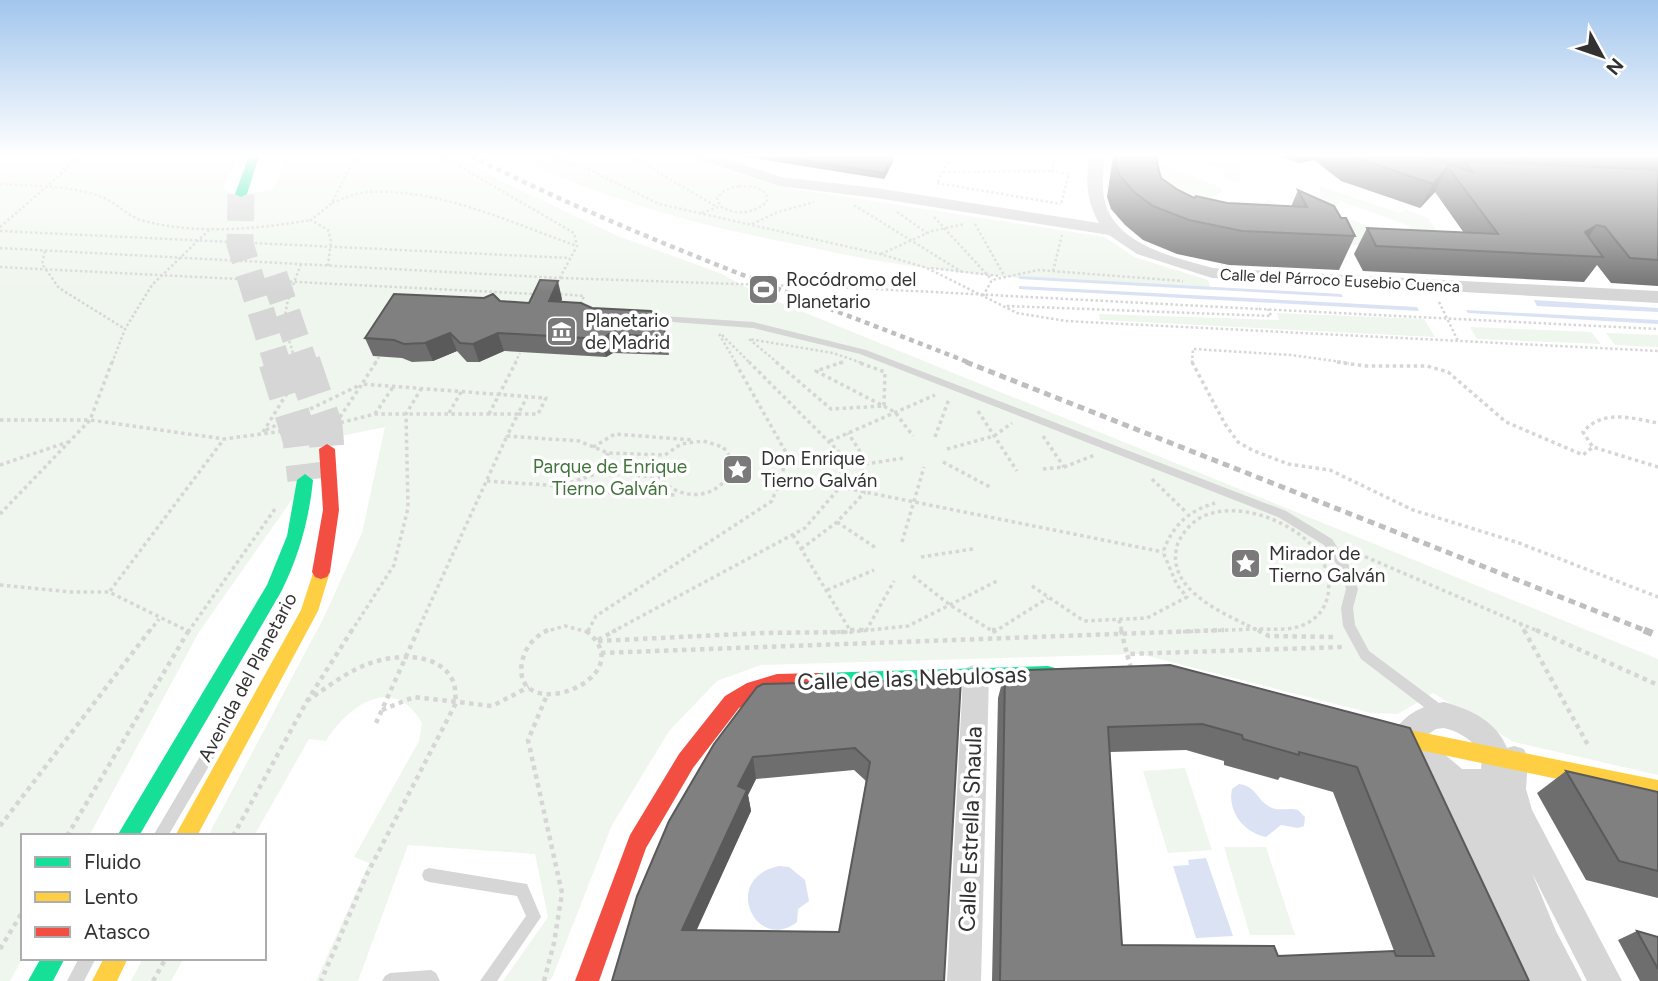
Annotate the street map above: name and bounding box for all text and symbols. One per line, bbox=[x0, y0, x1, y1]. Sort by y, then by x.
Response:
north arrow bbox=[1567, 21, 1637, 91]
text: N bbox=[1601, 54, 1628, 80]
street label: Calle del Párroco Eusebio Cuenca bbox=[1220, 265, 1460, 296]
place label: Rocódromo del Planetario bbox=[786, 268, 916, 313]
sports icon: Rocódromo del Planetario bbox=[746, 273, 780, 307]
place label: Planetario de Madrid bbox=[585, 309, 670, 354]
museum icon: Planetario de Madrid bbox=[545, 314, 579, 348]
place label: Don Enrique Tierno Galván bbox=[761, 447, 877, 492]
place icon: Don Enrique Tierno Galván bbox=[721, 452, 755, 486]
park label: Parque de Enrique Tierno Galván bbox=[533, 455, 687, 500]
place label: Mirador de Tierno Galván bbox=[1269, 542, 1385, 587]
place icon: Mirador de Tierno Galván bbox=[1229, 547, 1263, 581]
street label: Avenida del Planetario bbox=[193, 589, 302, 766]
street label: Calle de las Nebulosas bbox=[797, 660, 1027, 696]
street label: Calle Estrella Shaula bbox=[952, 726, 988, 932]
legend bbox=[21, 834, 266, 960]
text: Fluido bbox=[84, 849, 141, 874]
text: Lento bbox=[84, 884, 138, 909]
text: Atasco bbox=[84, 919, 150, 944]

